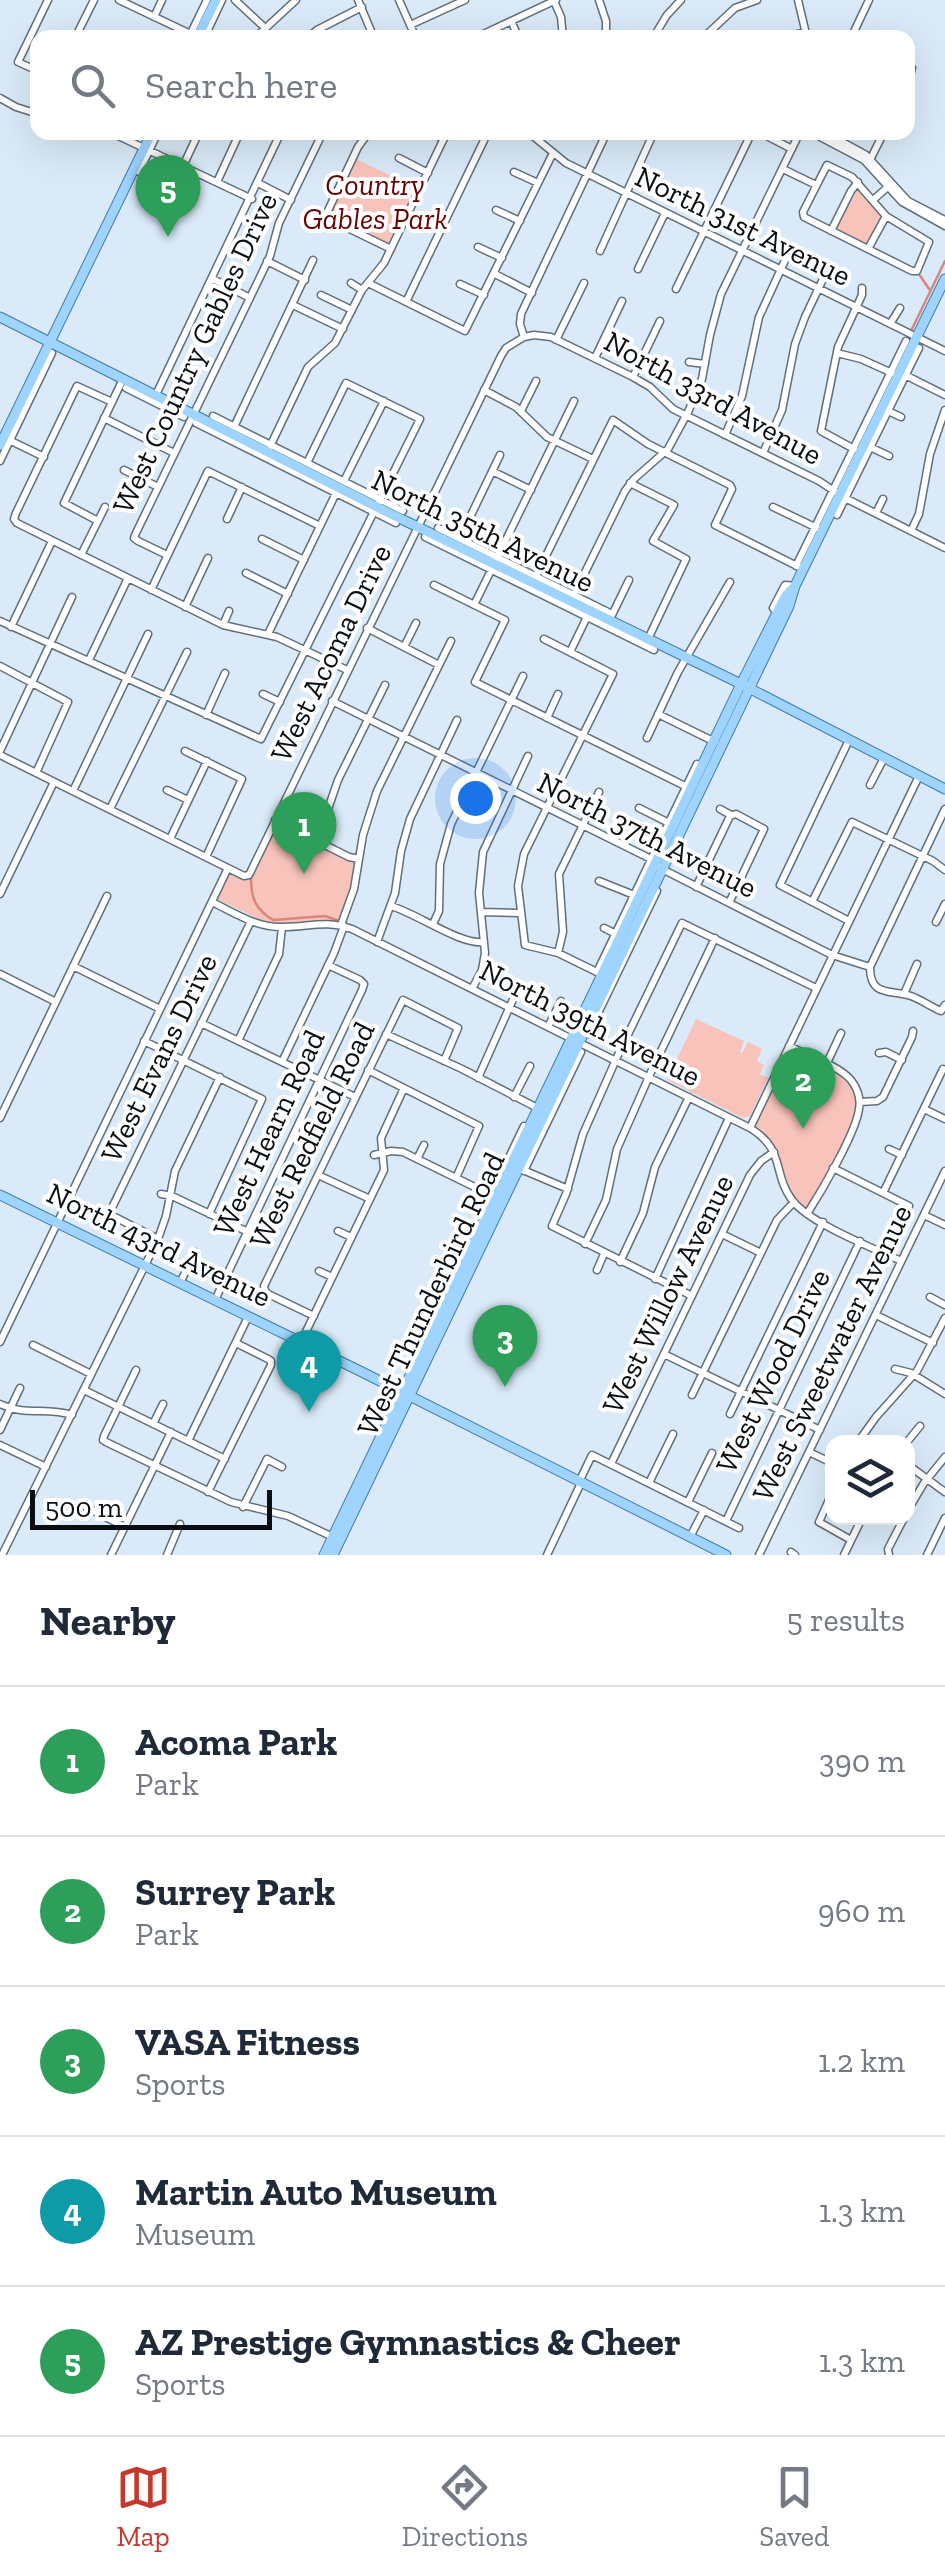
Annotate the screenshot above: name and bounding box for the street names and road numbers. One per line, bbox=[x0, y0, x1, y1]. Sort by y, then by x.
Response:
street label: North 31st Avenue bbox=[629, 158, 857, 294]
street label: West Country Gables Drive bbox=[105, 187, 285, 519]
street label: North 33rd Avenue bbox=[598, 323, 828, 473]
street label: North 35th Avenue bbox=[366, 462, 600, 600]
street label: West Acoma Drive bbox=[263, 539, 399, 767]
street label: North 37th Avenue bbox=[531, 764, 763, 906]
street label: West Evans Drive bbox=[93, 948, 225, 1168]
street label: North 39th Avenue bbox=[474, 952, 706, 1094]
street label: West Redfield Road bbox=[242, 1015, 383, 1254]
street label: West Hearn Road bbox=[205, 1024, 333, 1242]
street label: West Thunderbird Road bbox=[349, 1146, 513, 1441]
street label: West Willow Avenue bbox=[595, 1169, 741, 1419]
street label: North 43rd Avenue bbox=[41, 1175, 277, 1315]
street label: West Sweetwater Avenue bbox=[745, 1199, 919, 1507]
street label: West Wood Drive bbox=[708, 1263, 838, 1479]

